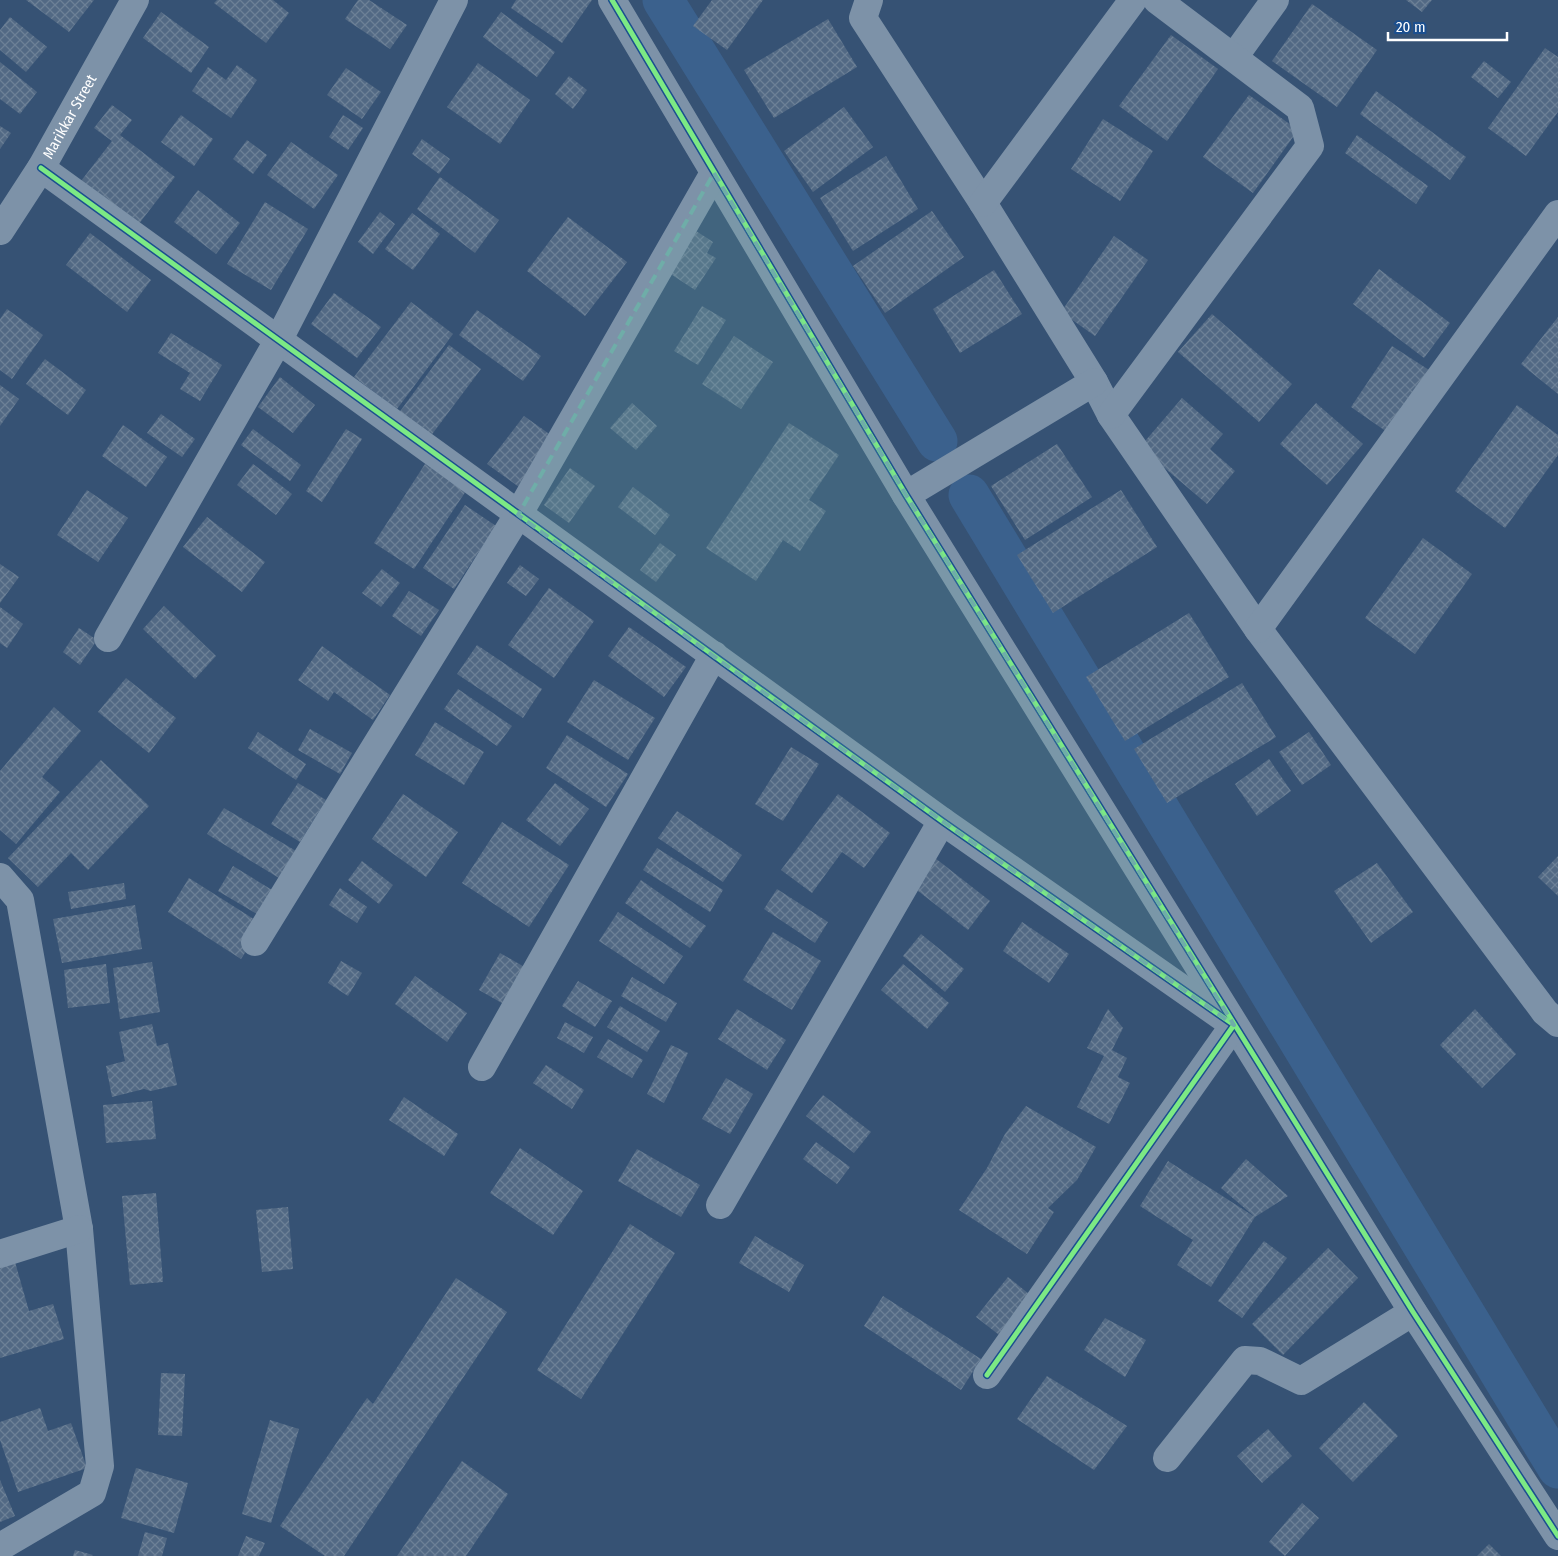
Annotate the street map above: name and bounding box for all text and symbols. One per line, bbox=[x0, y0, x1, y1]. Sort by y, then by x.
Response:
scale bar bbox=[1388, 10, 1507, 42]
text: 20 m bbox=[1396, 18, 1426, 36]
street label: Marikkar Street bbox=[39, 71, 101, 162]

